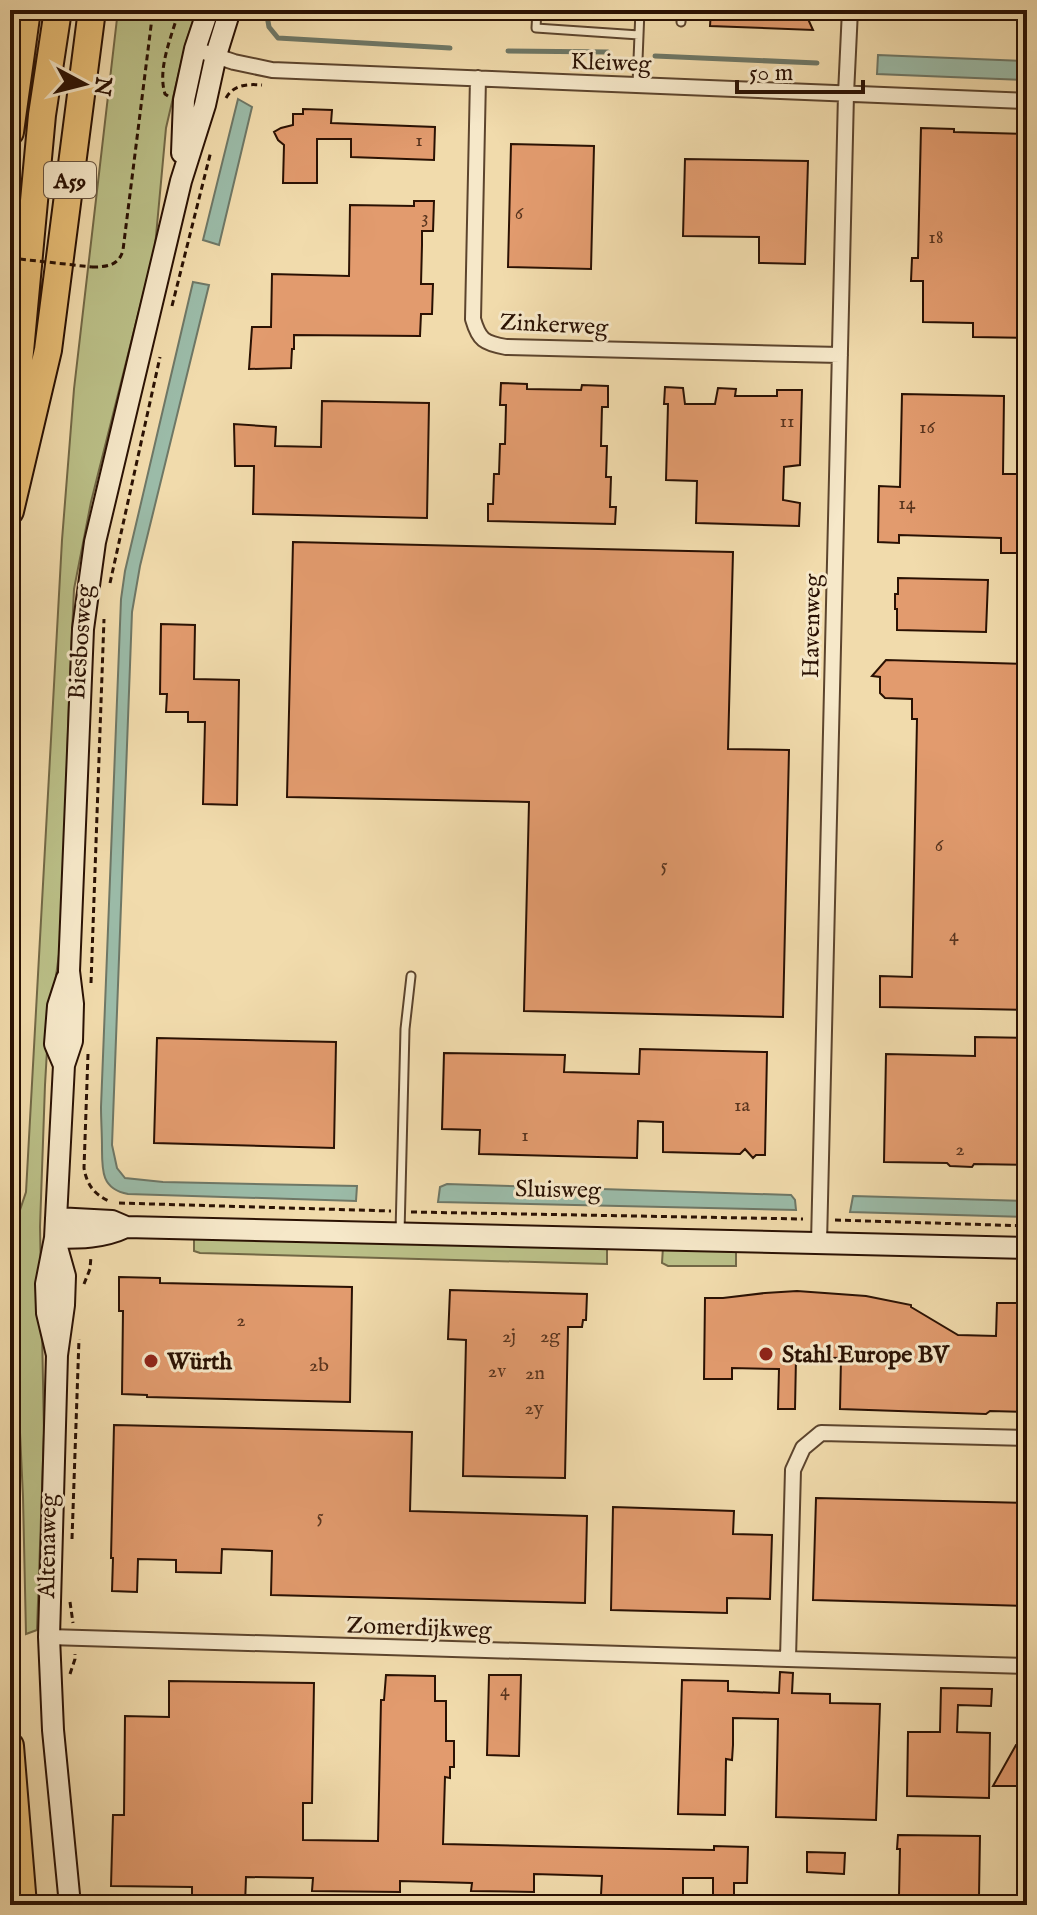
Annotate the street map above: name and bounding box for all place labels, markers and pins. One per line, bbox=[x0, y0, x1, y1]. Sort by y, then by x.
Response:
place label: Stahl Europe BV bbox=[782, 1340, 950, 1371]
marker: Stahl Europe BV bbox=[757, 1345, 775, 1363]
place label: Würth bbox=[166, 1347, 232, 1378]
marker: Würth bbox=[142, 1352, 160, 1370]

